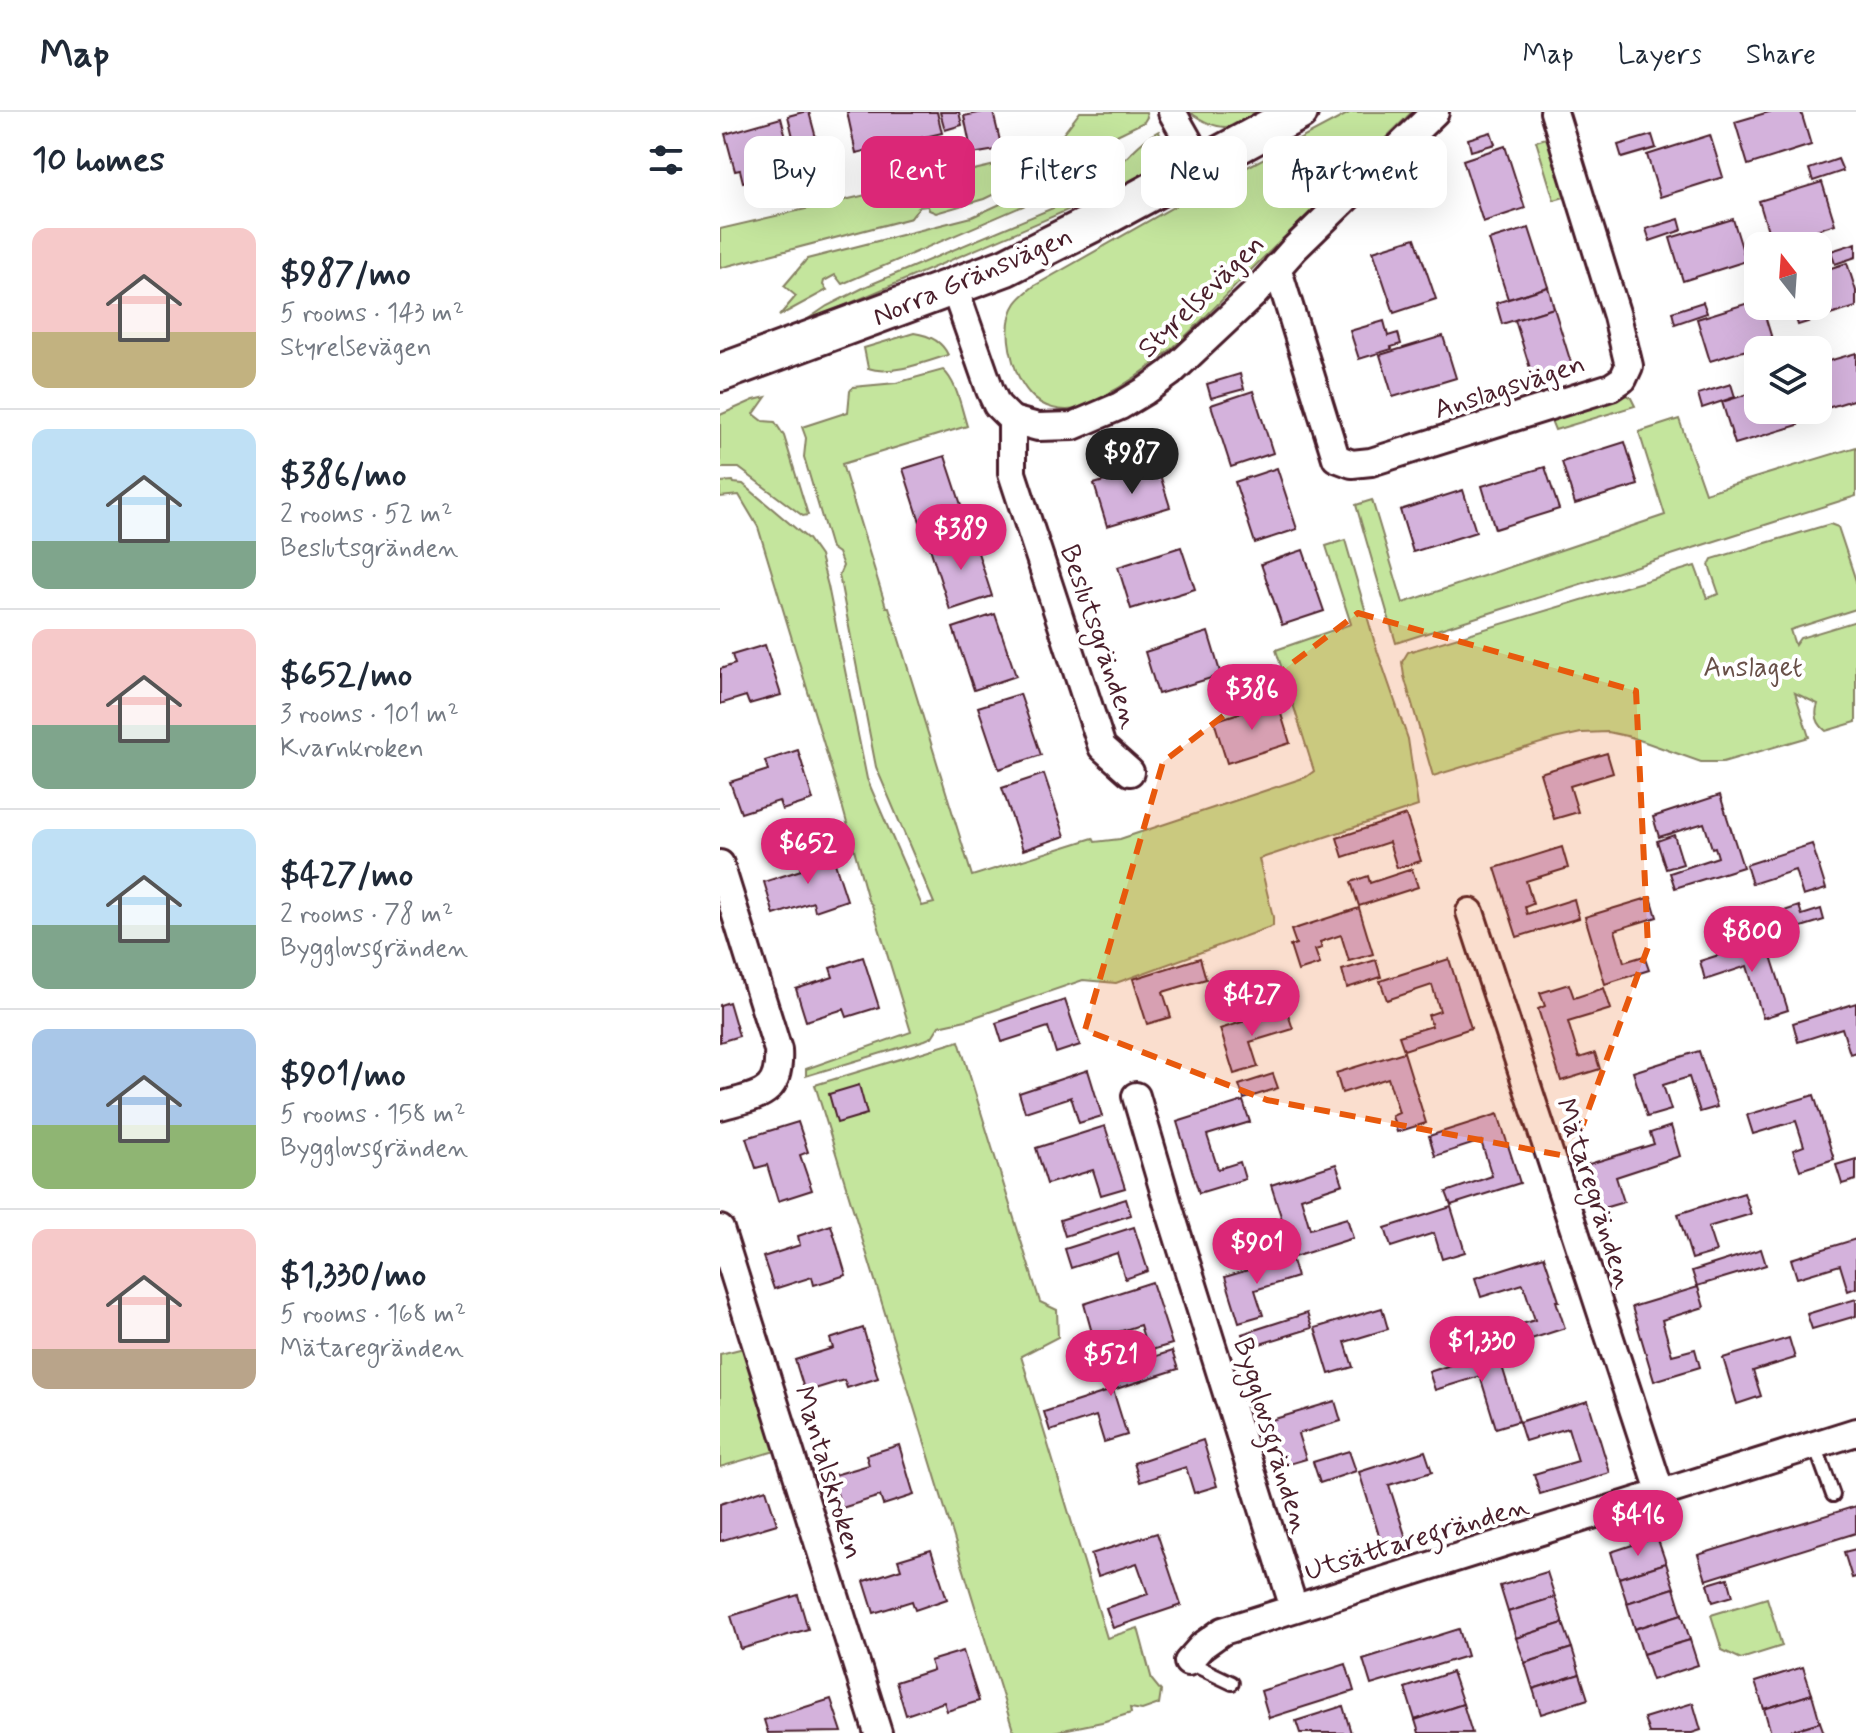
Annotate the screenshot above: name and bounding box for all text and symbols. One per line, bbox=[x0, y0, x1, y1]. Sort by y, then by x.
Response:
text: Map bbox=[40, 31, 110, 80]
text: Map bbox=[1523, 37, 1574, 74]
text: Layers bbox=[1618, 37, 1702, 74]
text: Share bbox=[1746, 37, 1816, 74]
chip: Buy bbox=[744, 136, 845, 208]
chip: Rent bbox=[861, 136, 975, 208]
chip: Filters bbox=[991, 136, 1125, 208]
chip: New bbox=[1141, 136, 1247, 208]
chip: Apartment bbox=[1263, 136, 1447, 208]
text: 10 homes bbox=[32, 138, 165, 183]
icon: filters bbox=[644, 138, 688, 182]
street label: Norra Gränsvägen bbox=[867, 219, 1079, 336]
street label: Styrelsevägen bbox=[1130, 227, 1273, 367]
north arrow bbox=[1744, 232, 1832, 320]
map controls bbox=[1744, 232, 1832, 424]
text: $987/mo bbox=[280, 252, 411, 297]
icon: home bbox=[96, 260, 192, 356]
text: 5 rooms · 143 m² bbox=[280, 297, 464, 331]
text: Styrelsevägen bbox=[280, 331, 432, 365]
button: layers bbox=[1744, 336, 1832, 424]
street label: Anslagsvägen bbox=[1430, 346, 1590, 429]
pin: $987 bbox=[1085, 428, 1179, 496]
text: $987 bbox=[1104, 437, 1160, 471]
text: $386/mo bbox=[280, 453, 406, 498]
icon: home bbox=[96, 461, 192, 557]
text: 2 rooms · 52 m² bbox=[280, 498, 452, 532]
pin: $389 bbox=[914, 504, 1008, 572]
text: $389 bbox=[934, 513, 989, 547]
text: Beslutsgränden bbox=[280, 532, 458, 566]
street label: Beslutsgränden bbox=[1048, 540, 1147, 734]
park label: Anslaget bbox=[1703, 650, 1803, 687]
text: $652/mo bbox=[280, 653, 412, 698]
icon: home bbox=[96, 661, 192, 757]
pin: $386 bbox=[1205, 664, 1299, 732]
text: $386 bbox=[1225, 673, 1279, 707]
text: 3 rooms · 101 m² bbox=[280, 698, 459, 732]
text: Kvarnkroken bbox=[280, 732, 424, 766]
pin: $652 bbox=[761, 818, 855, 886]
text: $652 bbox=[779, 827, 837, 861]
text: $427/mo bbox=[280, 853, 413, 898]
icon: home bbox=[96, 861, 192, 957]
text: 2 rooms · 78 m² bbox=[280, 898, 453, 932]
pin: $800 bbox=[1705, 906, 1799, 974]
text: $800 bbox=[1722, 915, 1782, 949]
text: Bygglovsgränden bbox=[280, 932, 468, 966]
pin: $427 bbox=[1205, 970, 1299, 1038]
text: $427 bbox=[1223, 979, 1281, 1013]
text: $901/mo bbox=[280, 1053, 406, 1098]
icon: home bbox=[96, 1061, 192, 1157]
street label: Mätaregränden bbox=[1544, 1094, 1642, 1294]
text: 5 rooms · 158 m² bbox=[280, 1098, 466, 1132]
text: Bygglovsgränden bbox=[280, 1132, 468, 1166]
pin: $901 bbox=[1210, 1218, 1304, 1286]
text: $901 bbox=[1230, 1227, 1284, 1261]
text: $1,330/mo bbox=[280, 1253, 426, 1298]
icon: home bbox=[96, 1261, 192, 1357]
text: 5 rooms · 168 m² bbox=[280, 1298, 466, 1332]
pin: $1,330 bbox=[1417, 1316, 1547, 1384]
text: $1,330 bbox=[1448, 1325, 1516, 1359]
pin: $521 bbox=[1064, 1330, 1158, 1398]
text: Mätaregränden bbox=[280, 1332, 464, 1366]
street label: Bygglovsgränden bbox=[1220, 1333, 1318, 1539]
text: $521 bbox=[1084, 1339, 1138, 1373]
street label: Mantalskroken bbox=[784, 1382, 872, 1564]
street label: Utsättaregränden bbox=[1300, 1488, 1534, 1594]
pin: $416 bbox=[1591, 1490, 1685, 1558]
text: $416 bbox=[1611, 1499, 1665, 1533]

